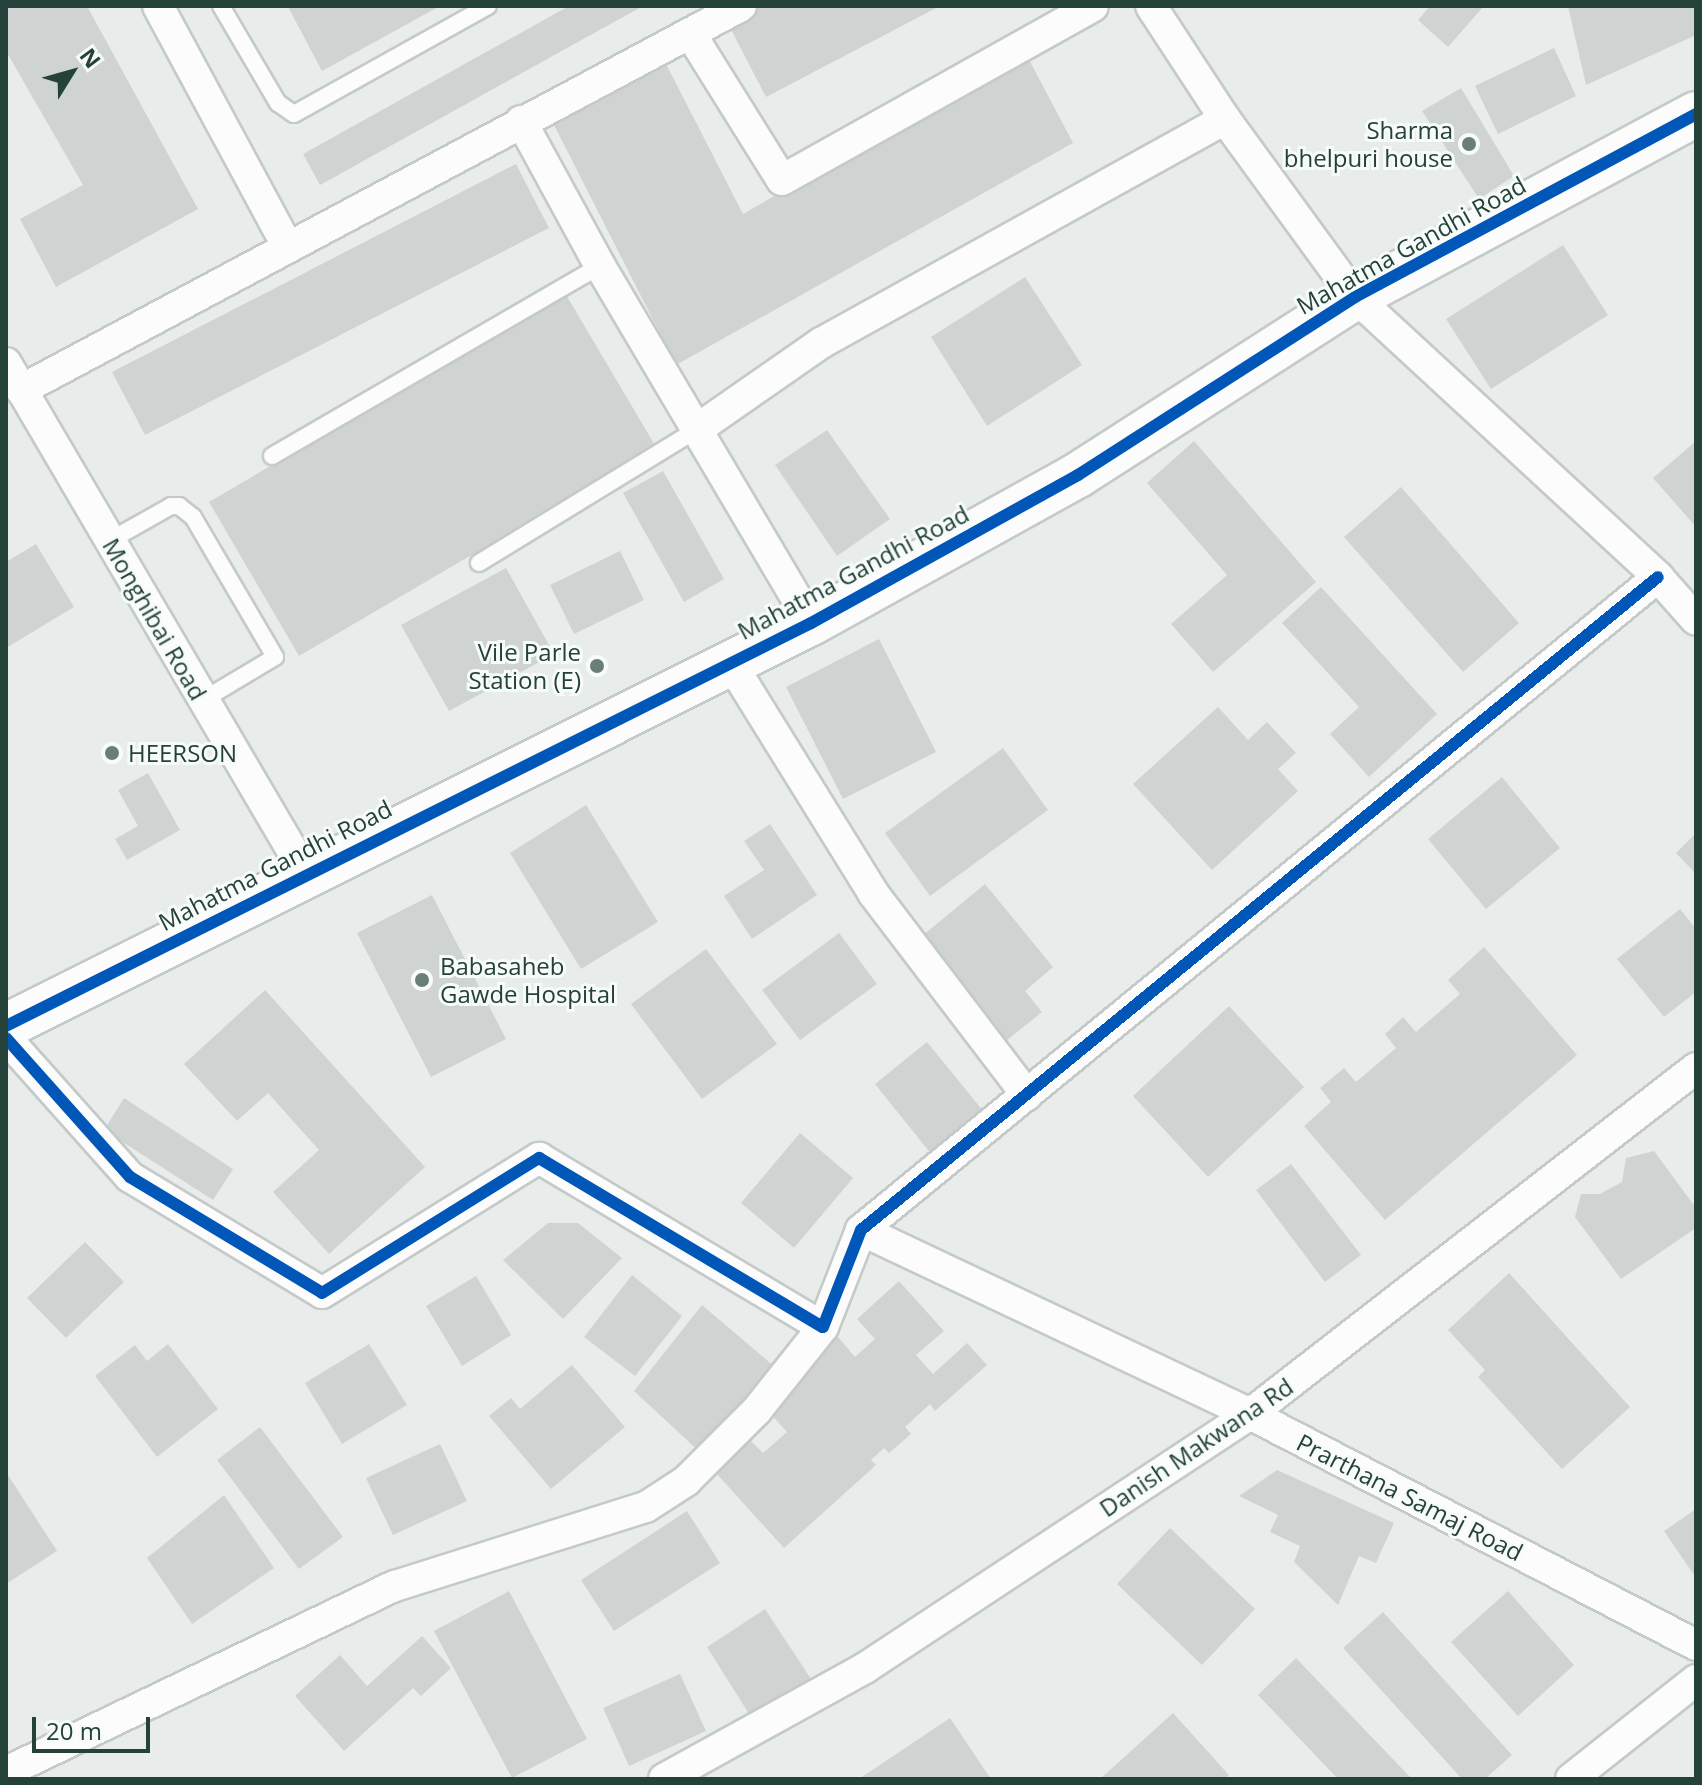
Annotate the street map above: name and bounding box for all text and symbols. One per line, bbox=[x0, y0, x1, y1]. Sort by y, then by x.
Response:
north arrow bbox=[32, 32, 112, 112]
text: N bbox=[74, 41, 109, 74]
place label: Sharma bhelpuri house bbox=[1284, 116, 1453, 172]
marker: Sharma bhelpuri house bbox=[1460, 135, 1478, 153]
street label: Mahatma Gandhi Road bbox=[1291, 170, 1531, 320]
street label: Mahatma Gandhi Road bbox=[732, 499, 974, 645]
street label: Monghibai Road bbox=[97, 533, 213, 705]
place label: Vile Parle Station (E) bbox=[468, 638, 581, 694]
marker: Vile Parle Station (E) bbox=[588, 657, 606, 675]
place label: HEERSON bbox=[128, 739, 237, 767]
marker: HEERSON bbox=[103, 744, 121, 762]
street label: Mahatma Gandhi Road bbox=[154, 794, 396, 936]
place label: Babasaheb Gawde Hospital bbox=[440, 952, 616, 1008]
marker: Babasaheb Gawde Hospital bbox=[411, 969, 433, 991]
street label: Danish Makwana Rd bbox=[1094, 1372, 1298, 1522]
street label: Prarthana Samaj Road bbox=[1292, 1427, 1528, 1567]
scale bar bbox=[36, 1701, 154, 1751]
text: 20 m bbox=[46, 1714, 102, 1747]

